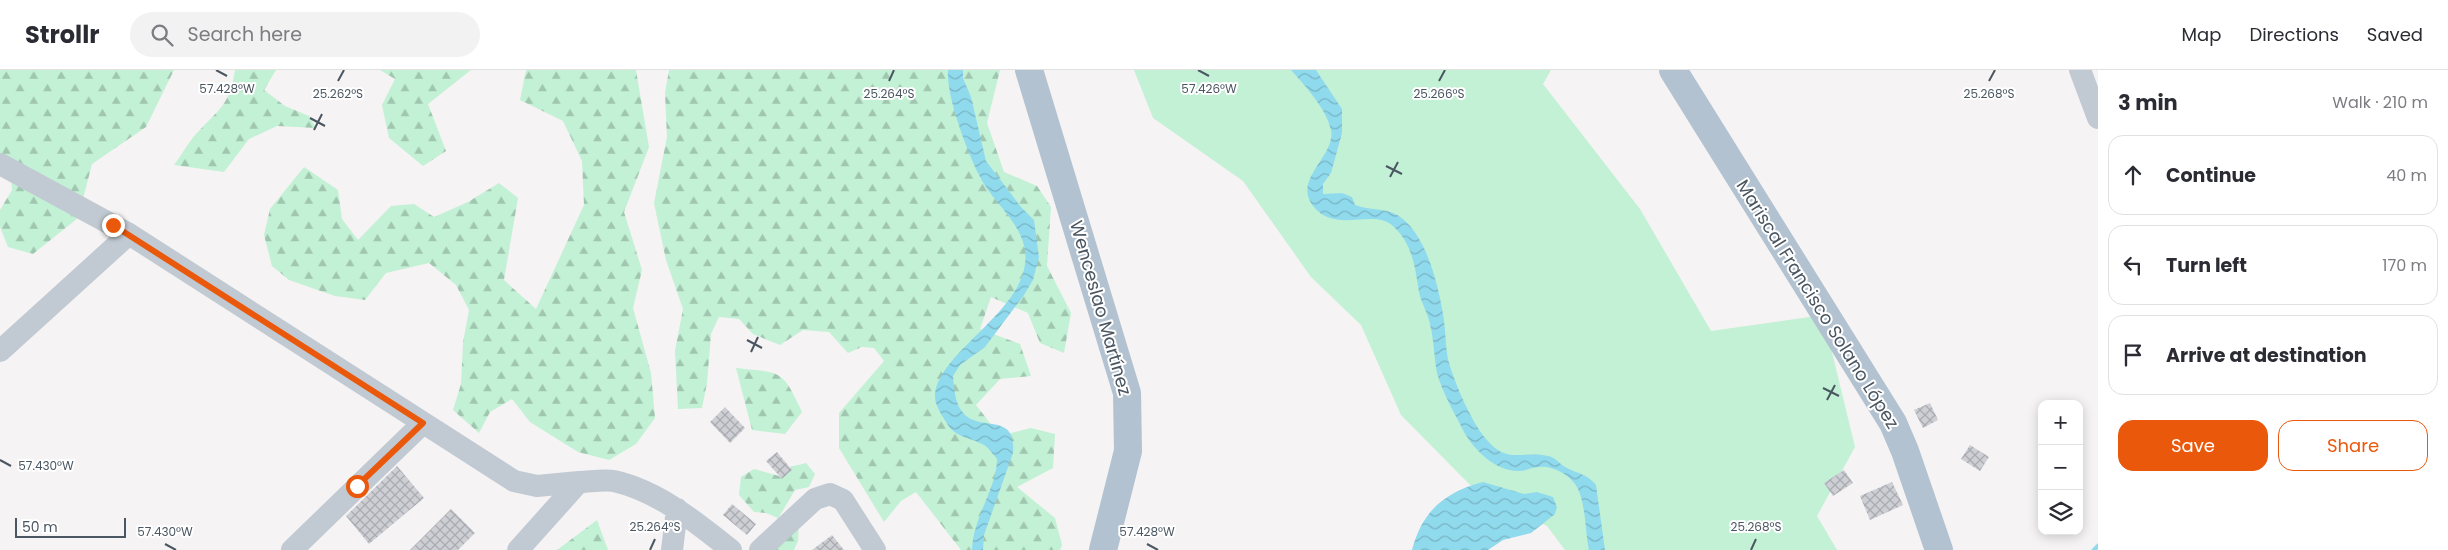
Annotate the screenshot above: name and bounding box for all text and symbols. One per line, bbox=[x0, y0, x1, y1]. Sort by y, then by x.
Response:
search box bbox=[130, 12, 480, 57]
text: Strollr bbox=[25, 18, 100, 51]
icon: search bbox=[148, 21, 176, 49]
text: Search here bbox=[188, 21, 302, 48]
text: Map bbox=[2182, 22, 2221, 47]
text: Directions bbox=[2249, 22, 2339, 47]
text: Saved bbox=[2367, 22, 2423, 47]
text: 57.428°W bbox=[199, 80, 255, 97]
text: 57.426°W bbox=[1181, 80, 1237, 97]
text: 25.262°S bbox=[313, 85, 363, 102]
text: 25.264°S bbox=[864, 85, 915, 102]
text: 25.266°S bbox=[1413, 85, 1465, 102]
text: 25.268°S bbox=[1963, 85, 2015, 102]
text: 3 min bbox=[2118, 88, 2178, 117]
text: Walk · 210 m bbox=[2332, 91, 2428, 114]
icon: ahead bbox=[2119, 161, 2147, 189]
text: Continue bbox=[2166, 162, 2256, 189]
text: 40 m bbox=[2386, 164, 2427, 187]
street label: Mariscal Francisco Solano López bbox=[1731, 175, 1905, 433]
route end bbox=[102, 214, 125, 237]
street label: Wenceslao Martínez bbox=[1064, 218, 1138, 398]
icon: left bbox=[2119, 251, 2147, 279]
text: Turn left bbox=[2166, 252, 2247, 279]
text: 170 m bbox=[2382, 254, 2427, 277]
icon: arrive bbox=[2119, 341, 2147, 369]
text: Arrive at destination bbox=[2166, 342, 2367, 369]
map controls bbox=[2038, 400, 2083, 535]
button: + bbox=[2038, 400, 2083, 445]
button: Save bbox=[2118, 420, 2268, 471]
button: Share bbox=[2278, 420, 2428, 471]
button: − bbox=[2038, 445, 2083, 490]
text: 57.430°W bbox=[18, 457, 74, 474]
route start bbox=[346, 475, 369, 498]
button: layers bbox=[2038, 490, 2083, 535]
scale bar bbox=[15, 515, 126, 538]
text: 50 m bbox=[22, 517, 58, 537]
text: 25.264°S bbox=[630, 518, 681, 535]
text: 25.268°S bbox=[1730, 518, 1782, 535]
text: 57.430°W bbox=[137, 523, 193, 540]
text: 57.428°W bbox=[1119, 523, 1175, 540]

